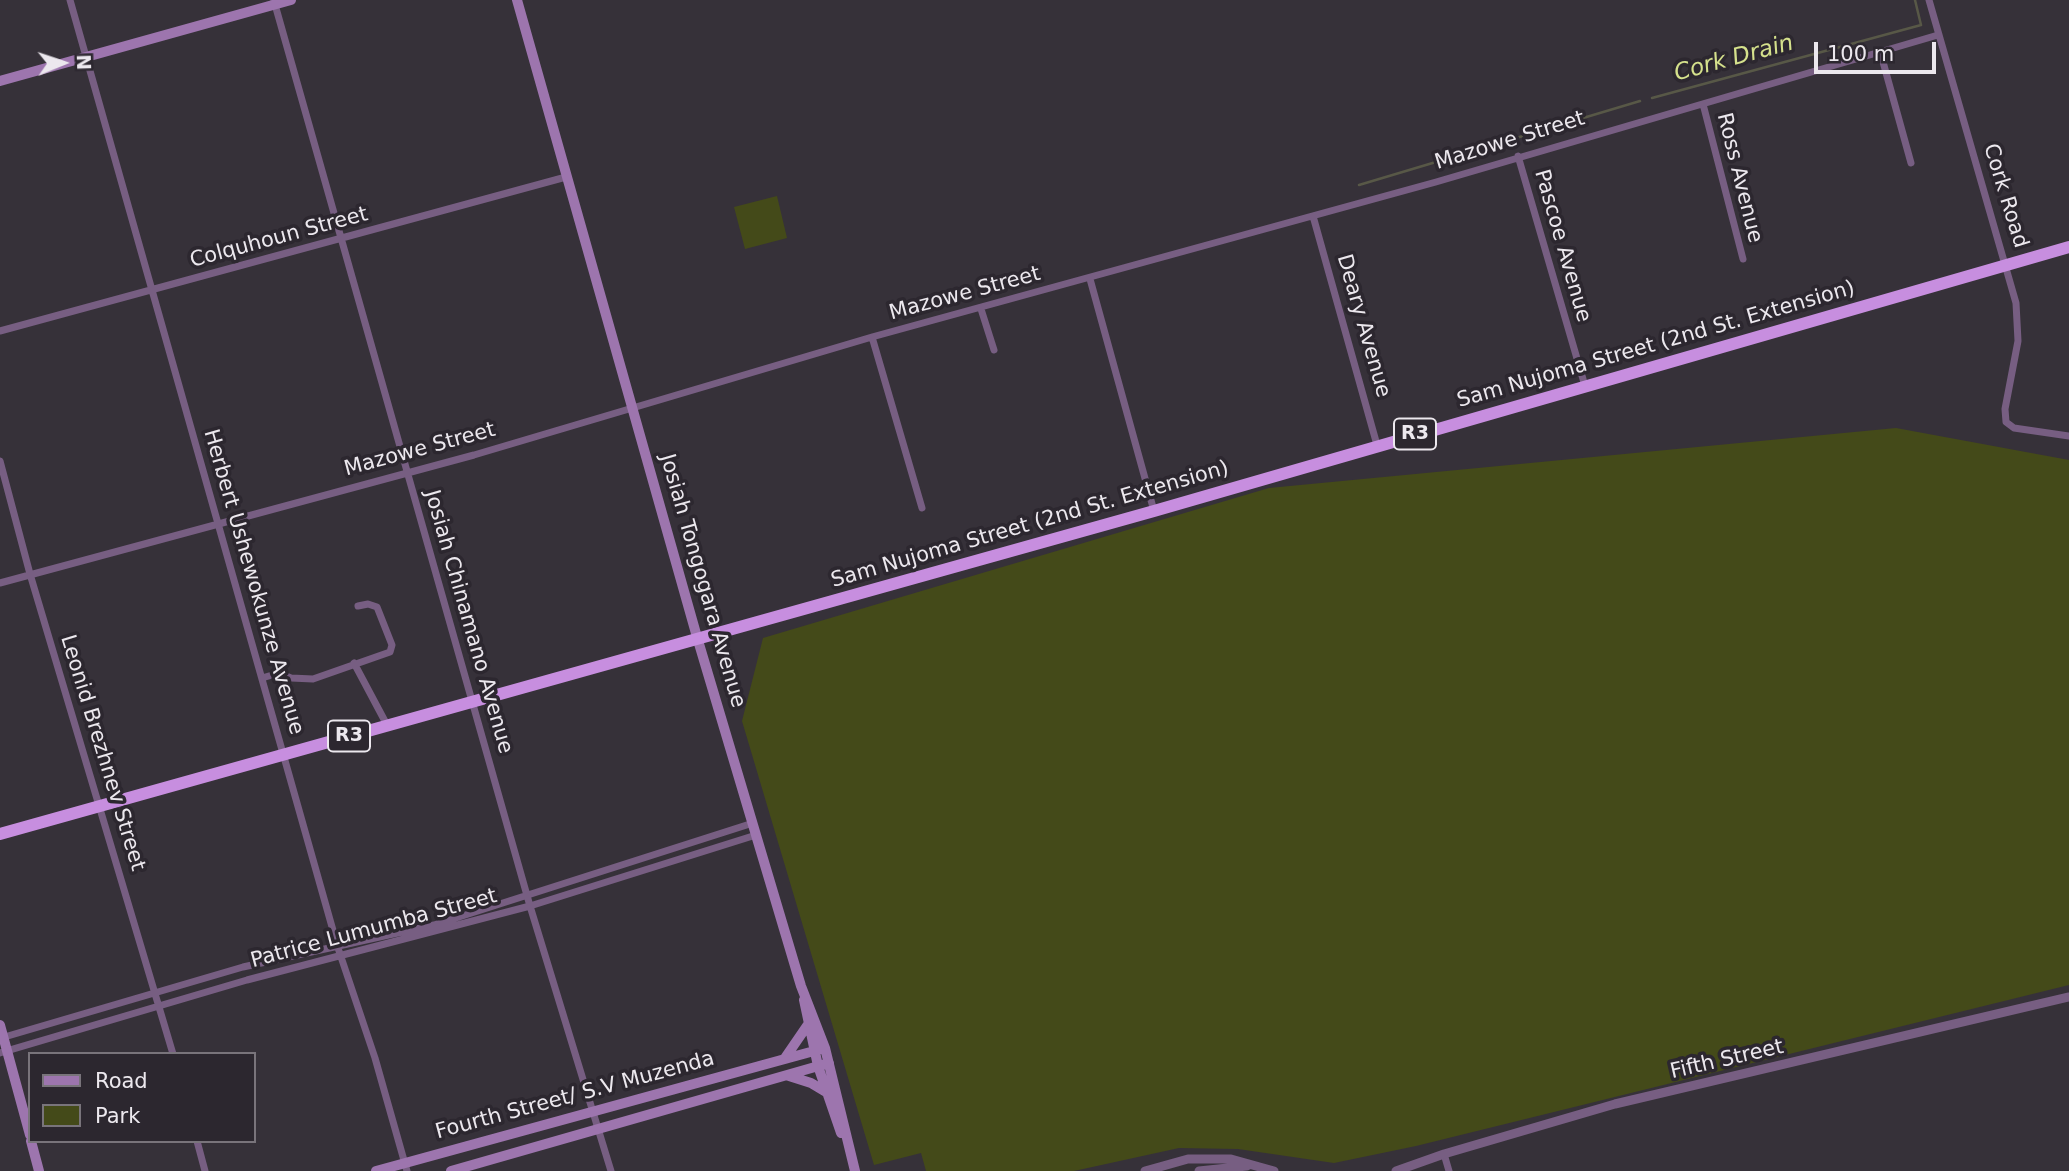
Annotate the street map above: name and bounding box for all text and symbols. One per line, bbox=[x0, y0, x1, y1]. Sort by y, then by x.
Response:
north arrow bbox=[28, 28, 98, 98]
scale bar bbox=[1817, 28, 1940, 72]
water label: Cork Drain bbox=[1671, 30, 1797, 88]
text: 100 m bbox=[1827, 42, 1894, 66]
text: N bbox=[73, 54, 95, 71]
street label: Mazowe Street bbox=[1432, 106, 1588, 176]
street label: Ross Avenue bbox=[1711, 110, 1767, 246]
street label: Cork Road bbox=[1977, 141, 2033, 251]
street label: Pascoe Avenue bbox=[1528, 167, 1596, 325]
street label: Colquhoun Street bbox=[187, 202, 371, 274]
street label: Deary Avenue bbox=[1331, 252, 1395, 400]
street label: Mazowe Street bbox=[887, 262, 1043, 326]
street label: Sam Nujoma Street (2nd St. Extension) bbox=[1454, 276, 1858, 414]
street label: Mazowe Street bbox=[342, 418, 498, 482]
road number: R3 bbox=[1394, 418, 1436, 449]
street label: Herbert Ushewokunze Avenue bbox=[197, 426, 309, 738]
street label: Josiah Tongogara Avenue bbox=[654, 451, 750, 711]
street label: Sam Nujoma Street (2nd St. Extension) bbox=[828, 456, 1232, 594]
street label: Josiah Chinamano Avenue bbox=[418, 487, 518, 757]
street label: Leonid Brezhnev Street bbox=[54, 632, 150, 874]
road number: R3 bbox=[328, 720, 370, 751]
street label: Patrice Lumumba Street bbox=[248, 884, 500, 974]
street label: Fifth Street bbox=[1668, 1035, 1786, 1085]
street label: Fourth Street/ S.V Muzenda bbox=[433, 1047, 717, 1145]
legend bbox=[28, 1052, 256, 1143]
text: Road bbox=[95, 1069, 148, 1093]
text: Park bbox=[95, 1104, 140, 1128]

